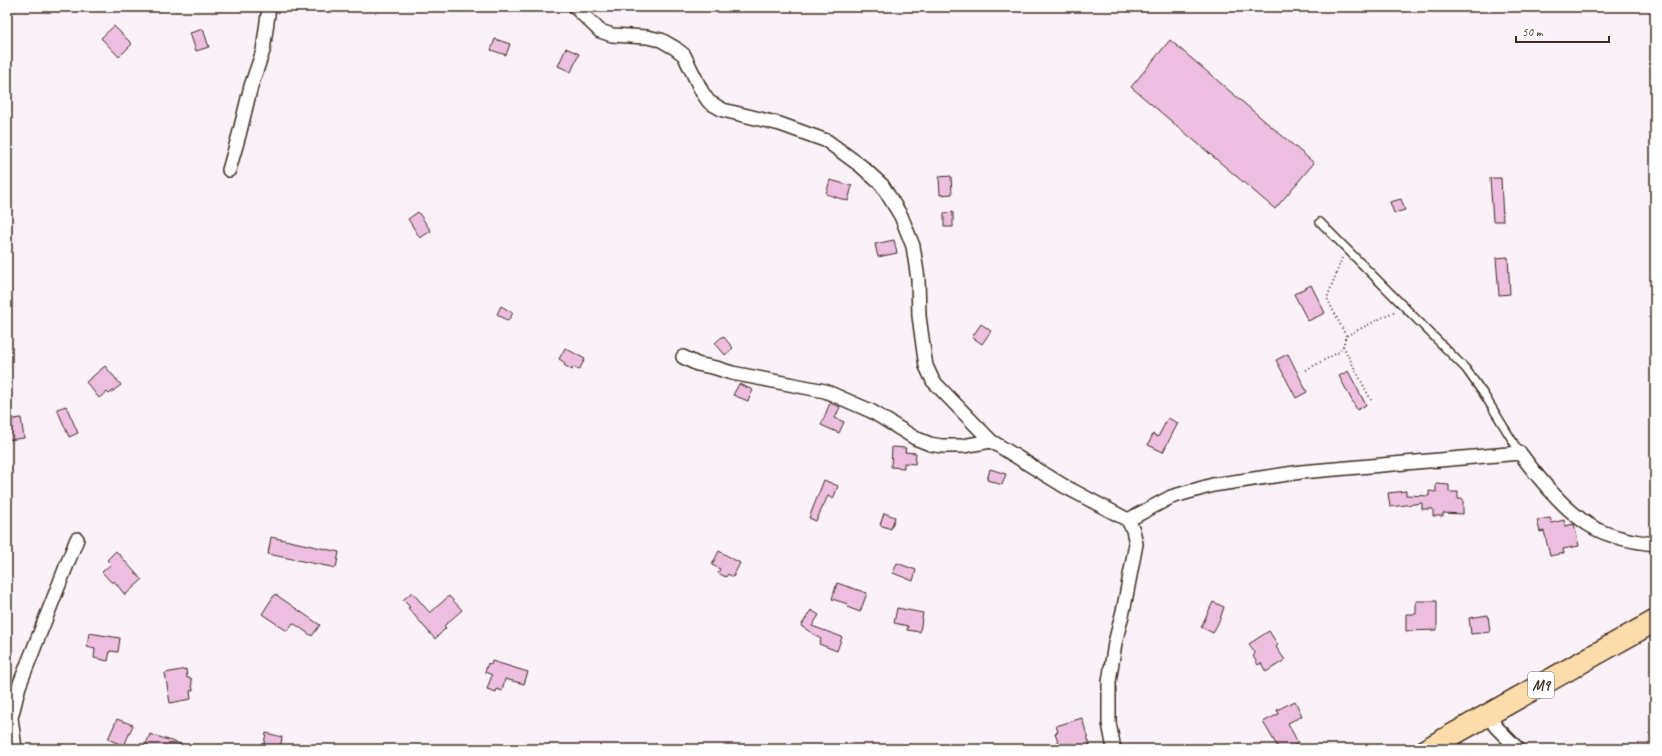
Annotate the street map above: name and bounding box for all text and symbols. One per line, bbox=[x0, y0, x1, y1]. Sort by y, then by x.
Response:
scale bar bbox=[1516, 18, 1609, 44]
text: 50 m bbox=[1522, 24, 1544, 40]
road number: M9 bbox=[1528, 672, 1554, 698]

